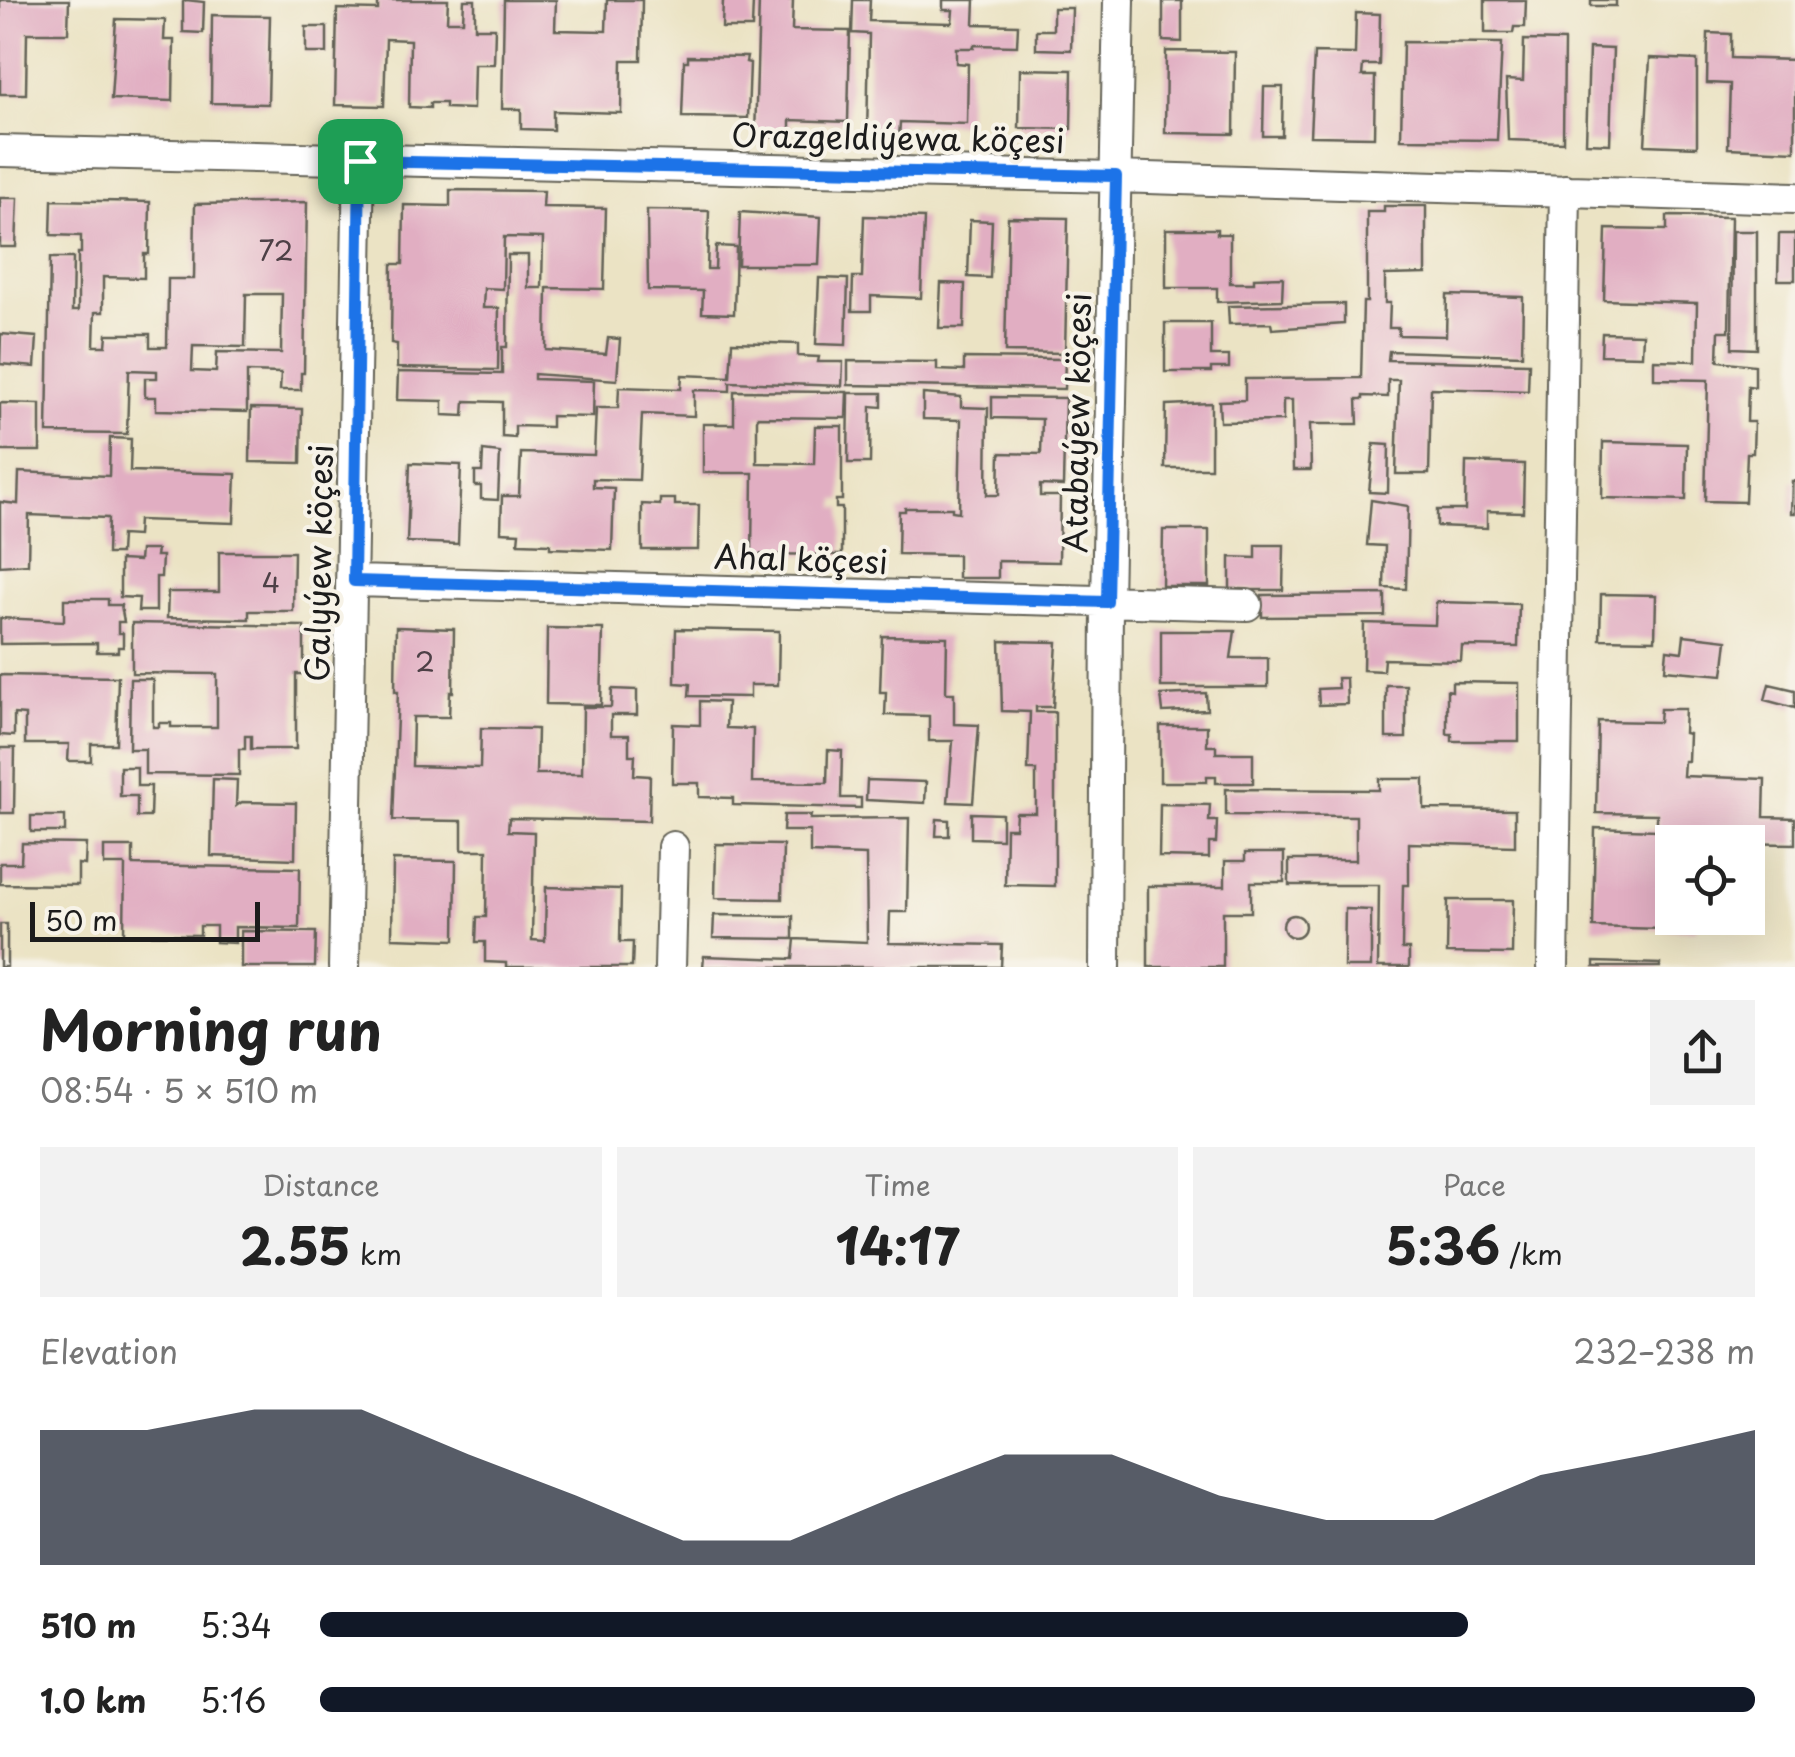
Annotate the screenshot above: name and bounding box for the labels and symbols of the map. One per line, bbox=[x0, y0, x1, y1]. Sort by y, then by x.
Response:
street label: Orazgeldiýewa köçesi bbox=[731, 110, 1065, 164]
pin bbox=[318, 119, 403, 204]
house number: 72 bbox=[258, 228, 294, 271]
street label: Atabaýew köçesi bbox=[1050, 292, 1102, 554]
street label: Galyýew köçesi bbox=[292, 444, 344, 682]
street label: Ahal köçesi bbox=[713, 531, 889, 585]
house number: 4 bbox=[262, 560, 280, 603]
house number: 2 bbox=[415, 639, 435, 682]
scale bar bbox=[30, 897, 260, 941]

